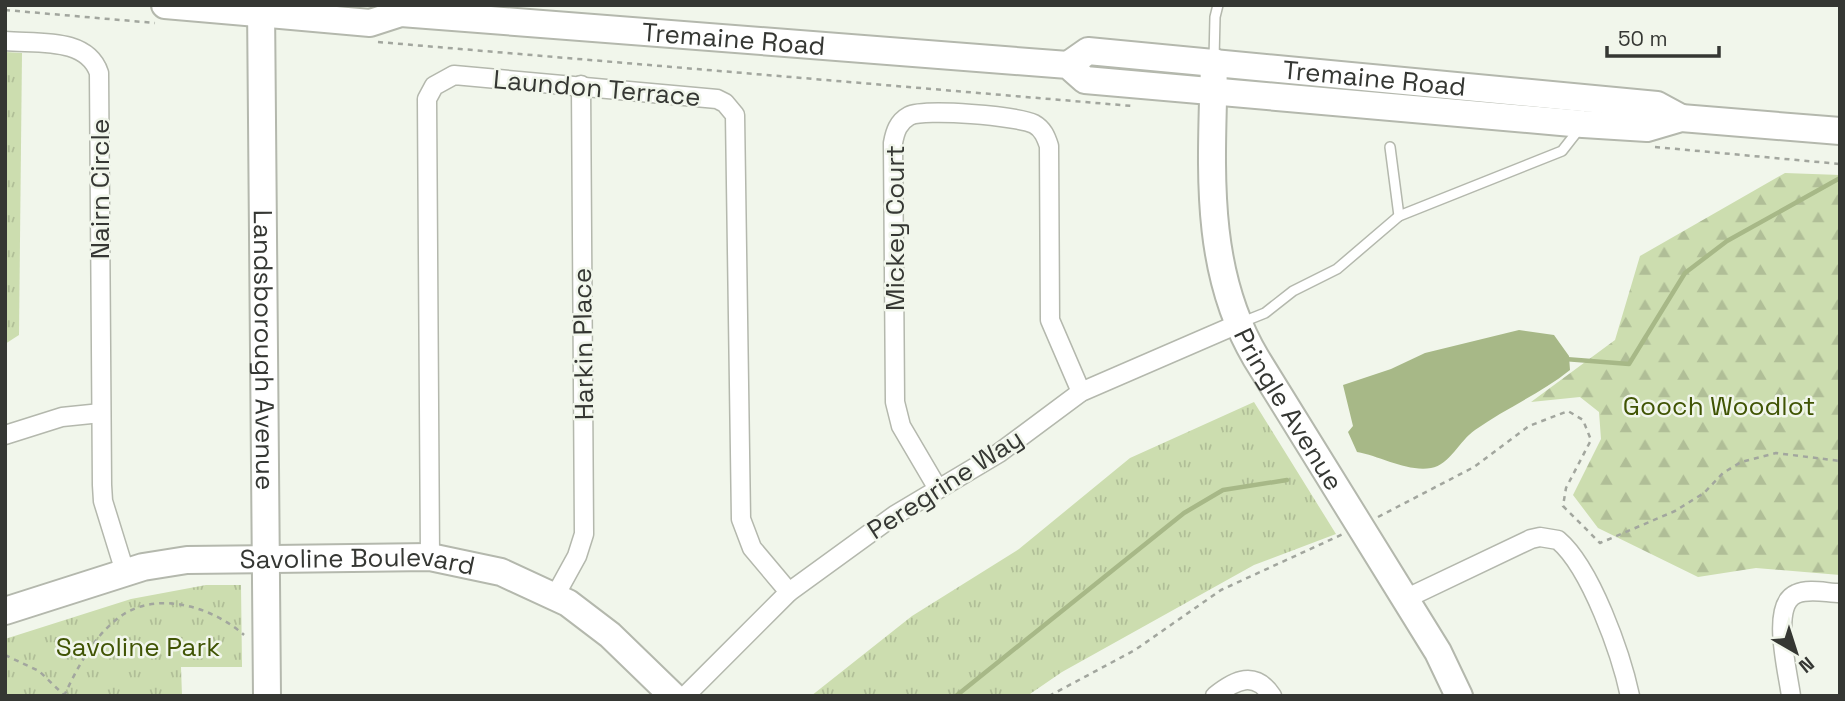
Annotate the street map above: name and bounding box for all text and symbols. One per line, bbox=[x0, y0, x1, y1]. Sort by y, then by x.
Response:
scale bar bbox=[1607, 14, 1719, 58]
street label: Tremaine Road bbox=[641, 15, 827, 63]
text: 50 m bbox=[1618, 25, 1668, 52]
street label: Tremaine Road bbox=[1281, 53, 1467, 104]
street label: Laundon Terrace bbox=[492, 62, 702, 114]
street label: Nairn Circle bbox=[83, 119, 117, 259]
street label: Mickey Court bbox=[878, 145, 912, 311]
street label: Landsborough Avenue bbox=[246, 210, 282, 490]
street label: Harkin Place bbox=[565, 268, 601, 420]
street label: Pringle Avenue bbox=[1226, 323, 1351, 497]
park label: Gooch Woodlot bbox=[1623, 389, 1815, 423]
street label: Peregrine Way bbox=[861, 421, 1029, 547]
street label: Savoline Boulevard bbox=[240, 540, 478, 583]
north arrow bbox=[1761, 617, 1831, 687]
park label: Savoline Park bbox=[56, 630, 220, 664]
text: N bbox=[1794, 651, 1819, 679]

